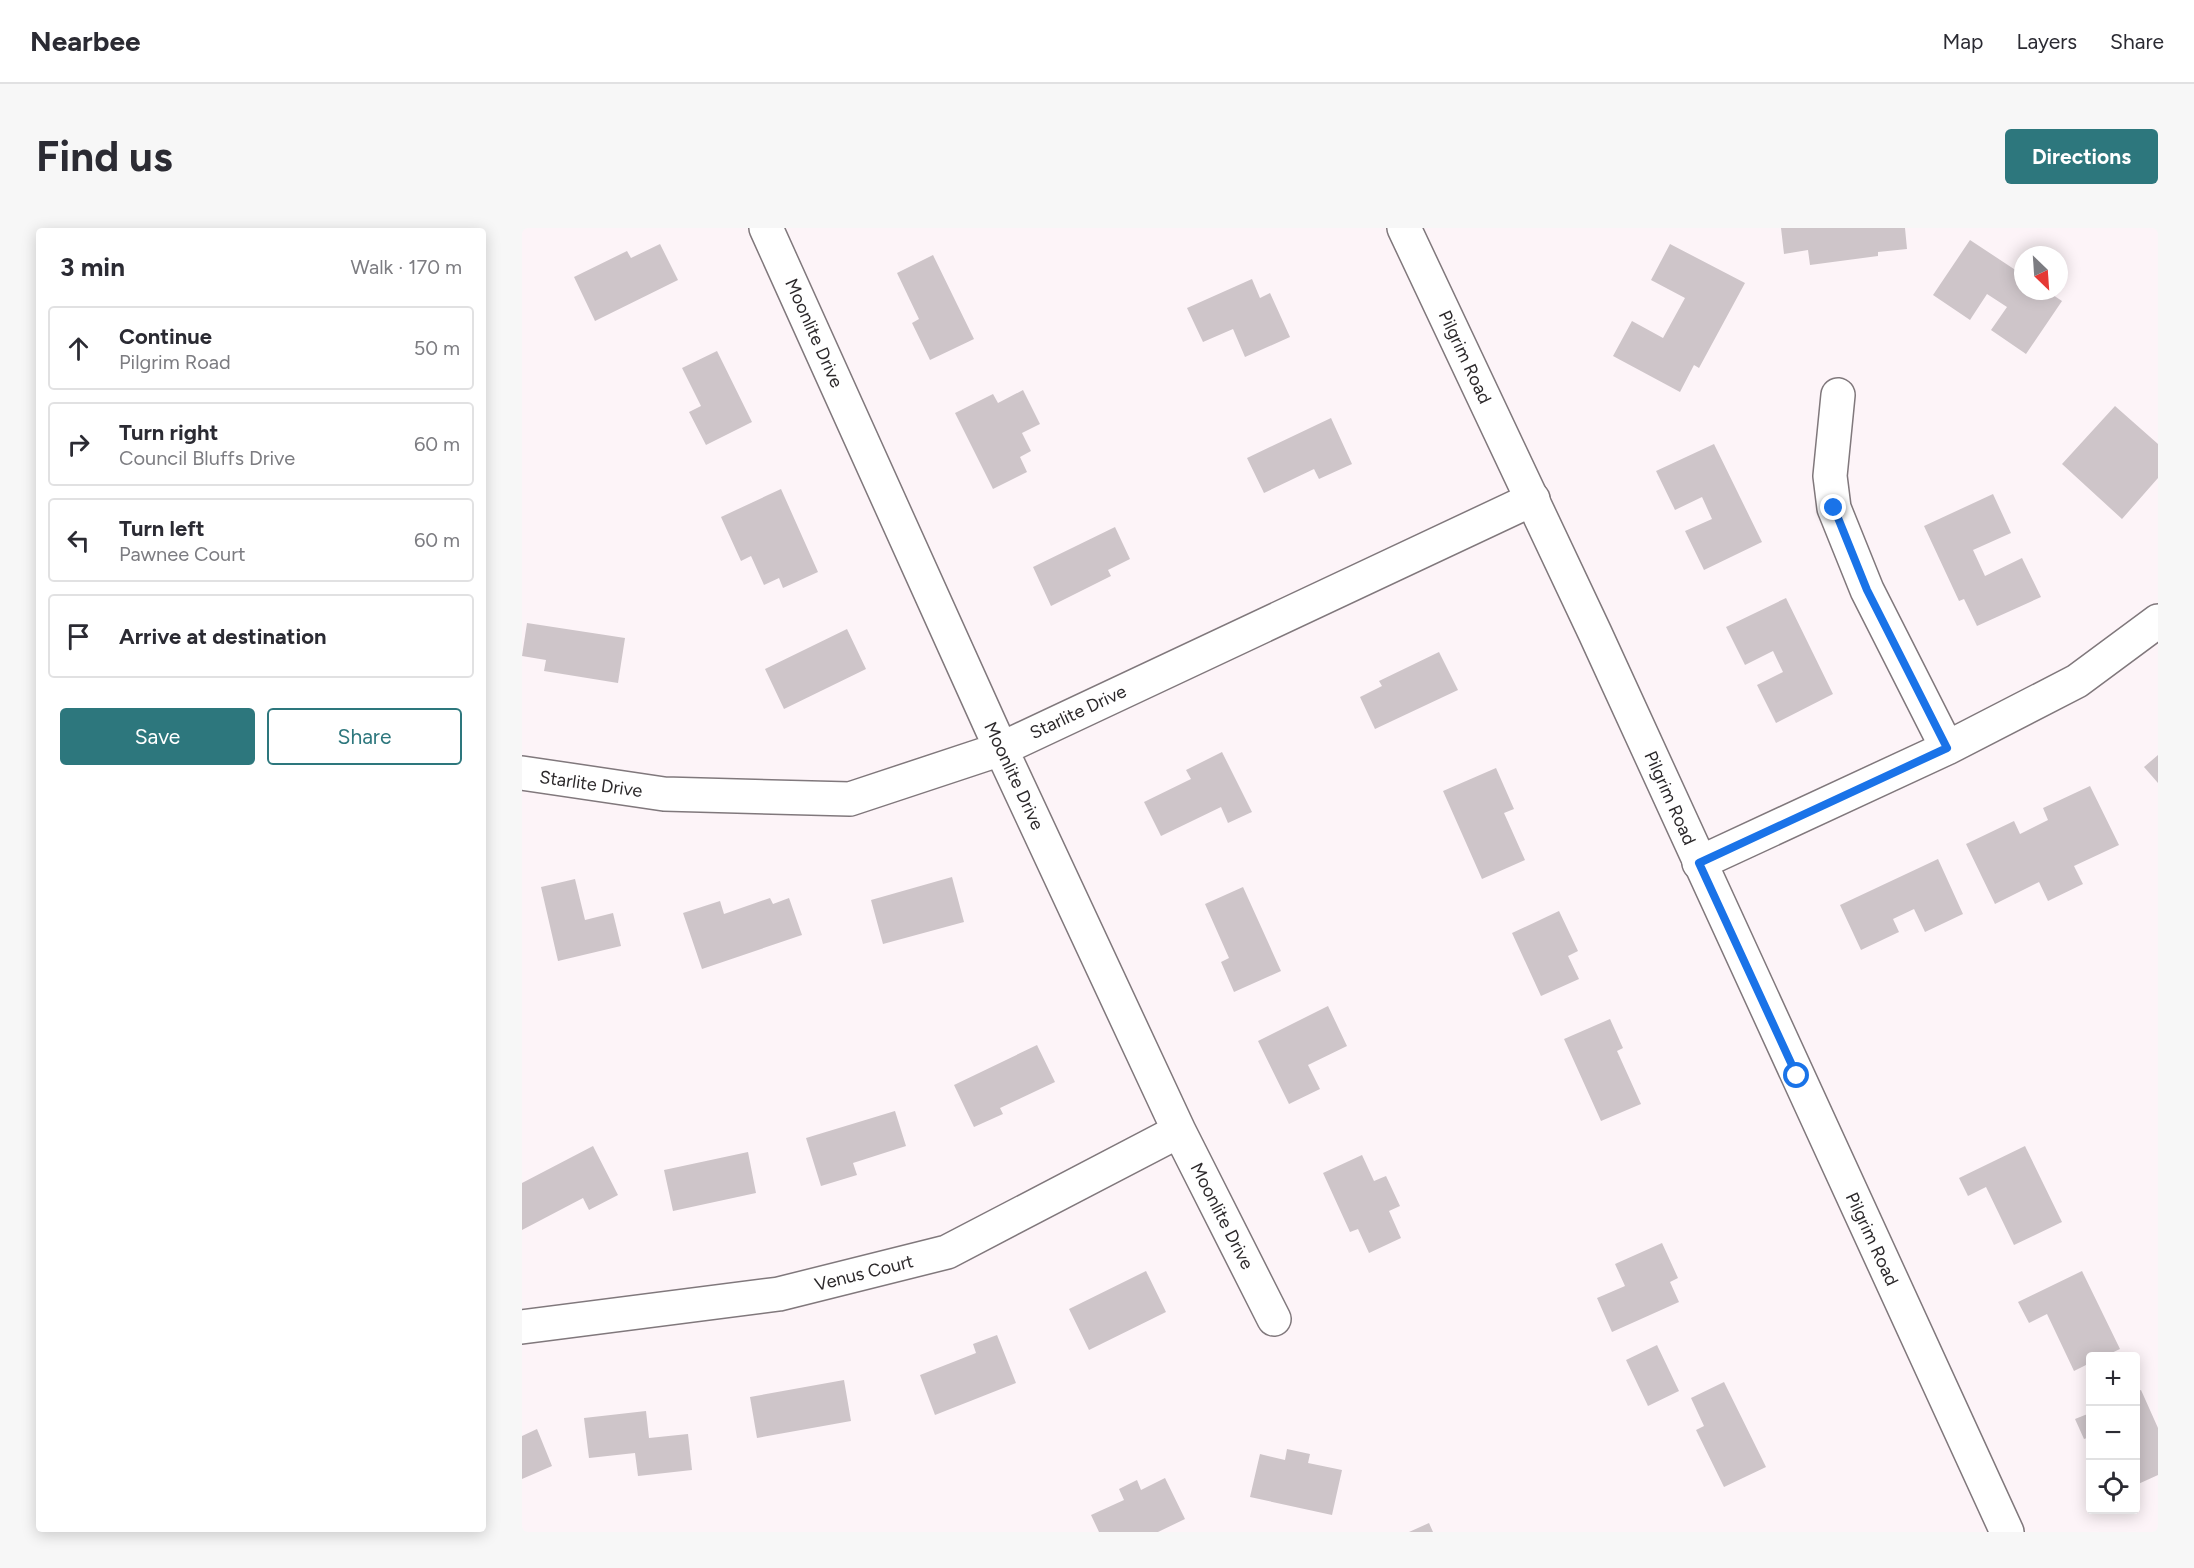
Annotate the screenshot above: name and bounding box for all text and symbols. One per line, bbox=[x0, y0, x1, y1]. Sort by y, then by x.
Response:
text: Nearbee bbox=[30, 24, 140, 58]
text: Map bbox=[1943, 29, 1983, 54]
text: Layers bbox=[2016, 29, 2077, 54]
text: Share bbox=[2110, 29, 2164, 54]
button: Directions bbox=[2005, 129, 2158, 184]
text: Find us bbox=[36, 131, 173, 182]
north arrow bbox=[2014, 246, 2068, 300]
text: 3 min bbox=[60, 251, 125, 283]
text: Walk · 170 m bbox=[351, 255, 462, 279]
street label: Moonlite Drive bbox=[780, 275, 848, 391]
street label: Pilgrim Road bbox=[1434, 307, 1496, 407]
text: Continue bbox=[119, 323, 212, 350]
icon: ahead bbox=[62, 332, 95, 365]
text: 50 m bbox=[414, 336, 460, 360]
text: Pilgrim Road bbox=[119, 350, 231, 374]
text: Turn right bbox=[119, 419, 218, 446]
icon: right bbox=[62, 428, 95, 461]
text: 60 m bbox=[414, 432, 460, 456]
text: Council Bluffs Drive bbox=[119, 446, 295, 470]
route end bbox=[1820, 494, 1846, 520]
text: Turn left bbox=[119, 515, 205, 542]
icon: left bbox=[62, 524, 95, 557]
text: 60 m bbox=[414, 528, 460, 552]
text: Pawnee Court bbox=[119, 542, 246, 566]
icon: arrive bbox=[62, 620, 95, 653]
text: Arrive at destination bbox=[119, 623, 327, 650]
street label: Starlite Drive bbox=[1026, 680, 1130, 744]
button: Save bbox=[60, 708, 255, 765]
button: Share bbox=[267, 708, 462, 765]
street label: Moonlite Drive bbox=[979, 718, 1049, 834]
street label: Pilgrim Road bbox=[1639, 748, 1701, 848]
street label: Starlite Drive bbox=[538, 766, 644, 802]
route start bbox=[1783, 1062, 1809, 1088]
street label: Moonlite Drive bbox=[1186, 1159, 1258, 1273]
street label: Pilgrim Road bbox=[1841, 1189, 1903, 1289]
street label: Venus Court bbox=[812, 1250, 916, 1296]
map controls bbox=[2086, 1352, 2140, 1514]
button: + bbox=[2086, 1352, 2140, 1406]
button: − bbox=[2086, 1406, 2140, 1460]
button: locate bbox=[2086, 1460, 2140, 1514]

